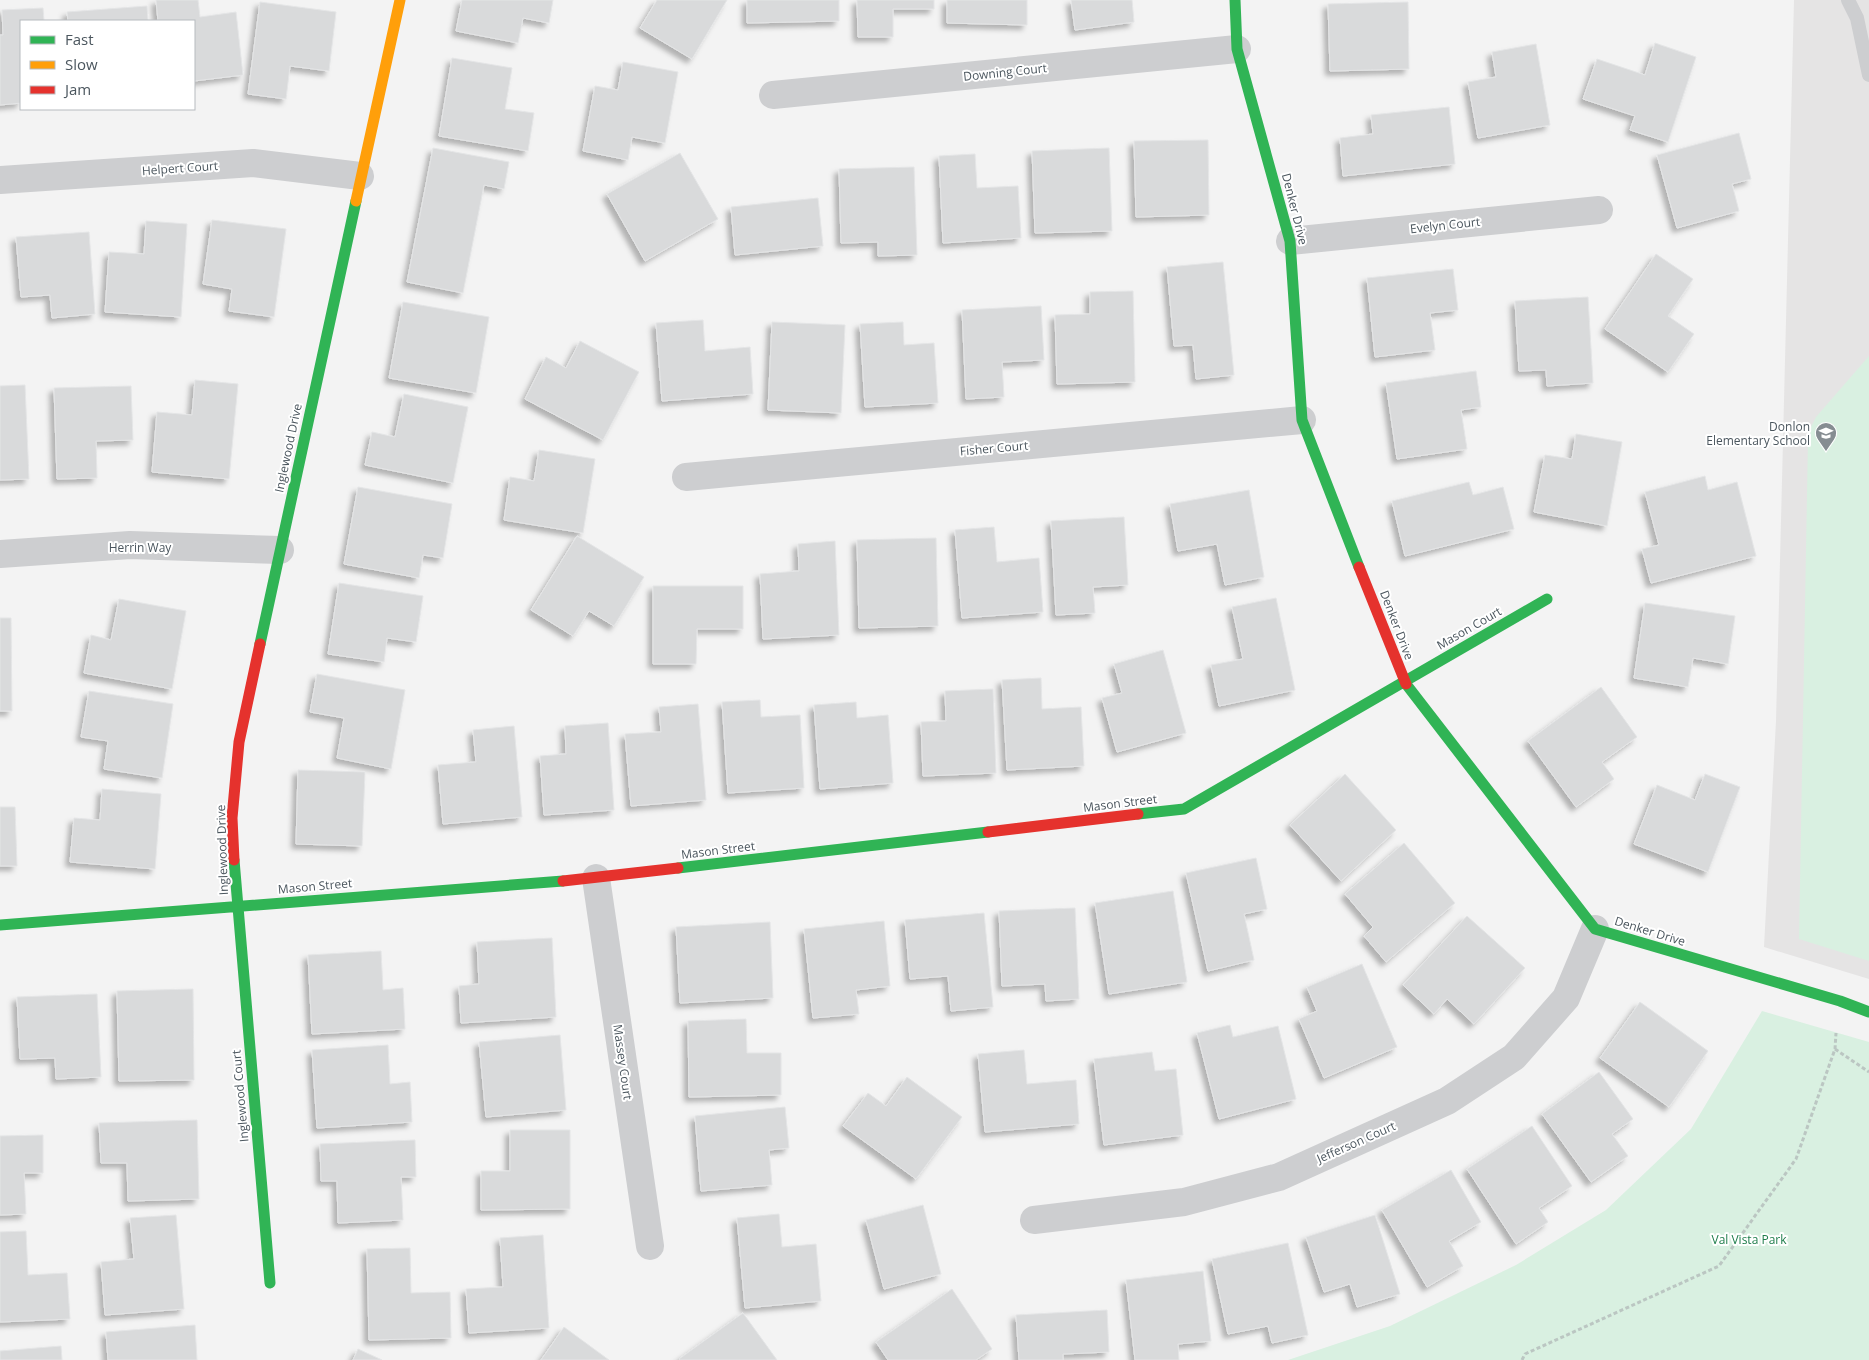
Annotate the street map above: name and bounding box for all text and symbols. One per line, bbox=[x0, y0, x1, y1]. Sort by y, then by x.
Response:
legend bbox=[20, 20, 195, 110]
text: Fast bbox=[65, 29, 94, 49]
text: Slow bbox=[65, 54, 98, 74]
street label: Downing Court bbox=[962, 59, 1048, 85]
text: Jam bbox=[63, 79, 91, 99]
street label: Helpert Court bbox=[141, 157, 219, 179]
street label: Denker Drive bbox=[1278, 171, 1312, 247]
street label: Evelyn Court bbox=[1409, 213, 1481, 237]
street label: Inglewood Drive bbox=[270, 402, 306, 494]
place label: Donlon Elementary School bbox=[1706, 418, 1810, 449]
school or university icon: Donlon Elementary School bbox=[1814, 421, 1838, 452]
street label: Fisher Court bbox=[959, 437, 1029, 459]
street label: Herrin Way bbox=[109, 539, 172, 556]
street label: Denker Drive bbox=[1376, 588, 1418, 662]
street label: Mason Court bbox=[1433, 603, 1505, 653]
street label: Mason Street bbox=[1082, 790, 1158, 816]
street label: Inglewood Drive bbox=[212, 804, 232, 896]
street label: Mason Street bbox=[680, 837, 756, 863]
street label: Mason Street bbox=[277, 874, 353, 898]
street label: Denker Drive bbox=[1612, 912, 1688, 950]
street label: Massey Court bbox=[609, 1023, 637, 1101]
street label: Inglewood Court bbox=[228, 1049, 252, 1143]
street label: Jefferson Court bbox=[1313, 1117, 1398, 1167]
park label: Val Vista Park bbox=[1711, 1231, 1787, 1248]

